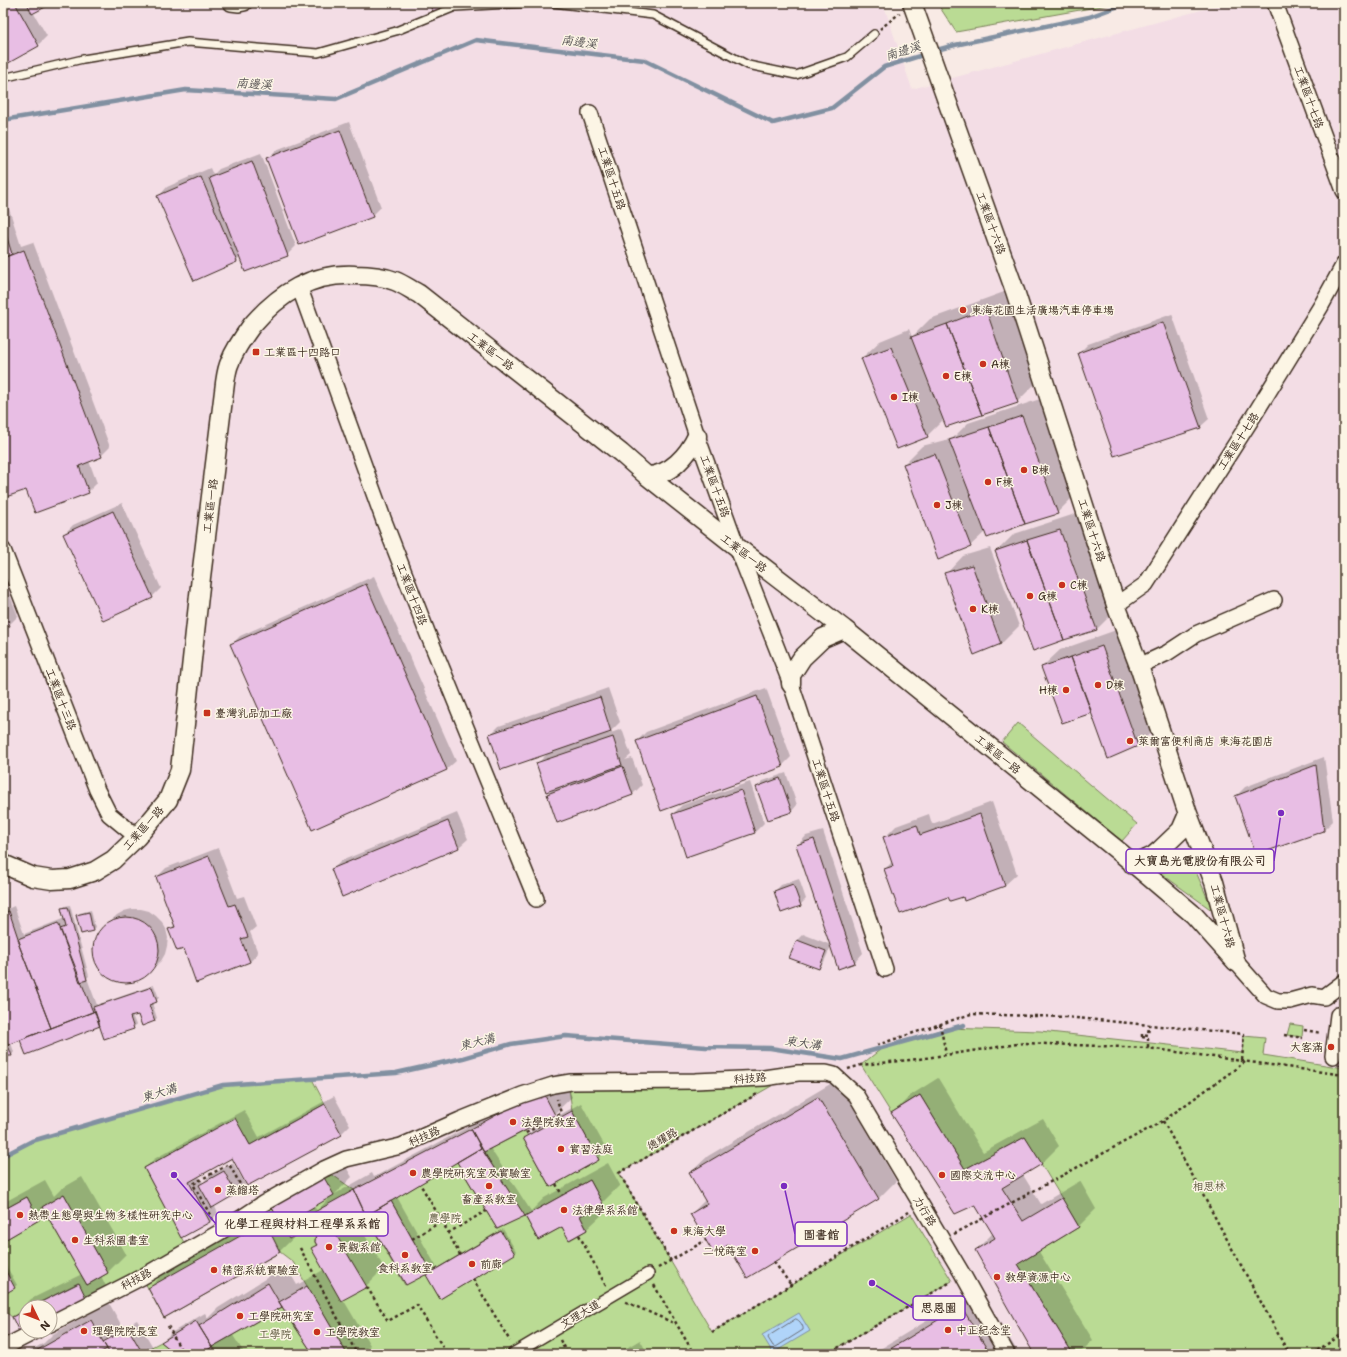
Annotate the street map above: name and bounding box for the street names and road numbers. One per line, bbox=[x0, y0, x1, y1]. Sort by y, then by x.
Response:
street label: 工業區十七路 bbox=[1290, 64, 1327, 131]
street label: 工業區十五路 bbox=[594, 144, 629, 212]
street label: 工業區十六路 bbox=[972, 190, 1009, 257]
street label: 工業區一路 bbox=[464, 329, 517, 374]
street label: 工業區十七路 bbox=[1214, 410, 1263, 473]
street label: 工業區十五路 bbox=[696, 453, 733, 520]
street label: 工業區一路 bbox=[200, 478, 221, 534]
street label: 工業區十六路 bbox=[1074, 496, 1109, 564]
street label: 工業區一路 bbox=[717, 531, 770, 576]
street label: 工業區十四路 bbox=[393, 561, 430, 628]
street label: 工業區十三路 bbox=[42, 666, 79, 733]
street label: 工業區一路 bbox=[972, 731, 1024, 778]
street label: 工業區十五路 bbox=[808, 756, 843, 824]
street label: 工業區一路 bbox=[119, 803, 167, 854]
street label: 工業區十六路 bbox=[1207, 882, 1238, 950]
street label: 科技路 bbox=[733, 1070, 767, 1087]
street label: 科技路 bbox=[406, 1123, 442, 1150]
street label: 德耀路 bbox=[644, 1125, 680, 1154]
street label: 力行路 bbox=[910, 1193, 939, 1229]
street label: 科技路 bbox=[118, 1265, 154, 1294]
street label: 文理大道 bbox=[558, 1297, 603, 1332]

